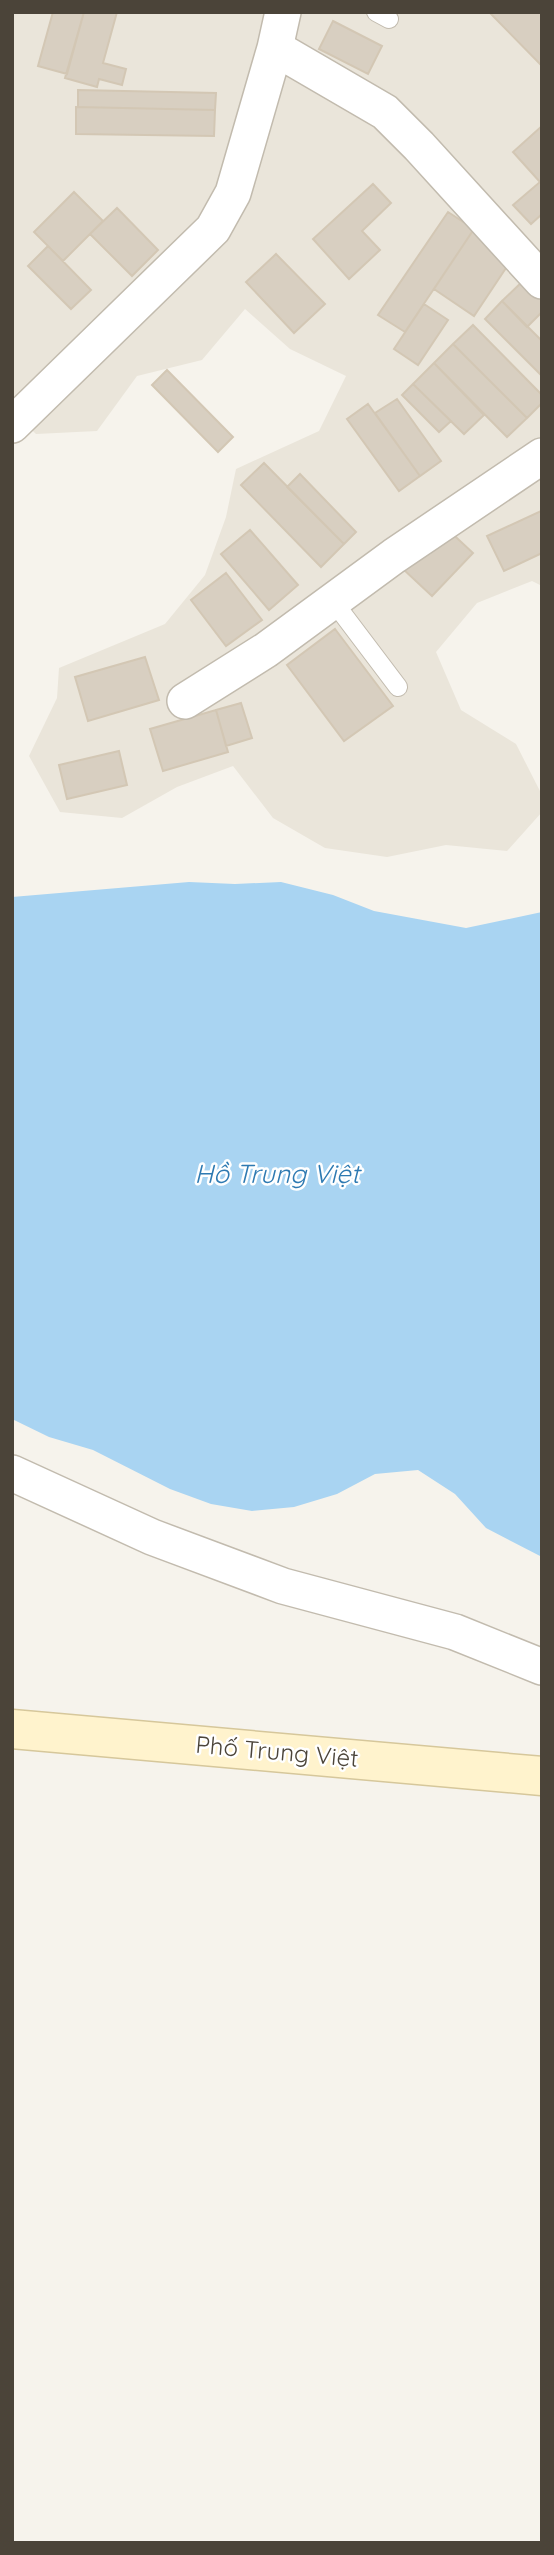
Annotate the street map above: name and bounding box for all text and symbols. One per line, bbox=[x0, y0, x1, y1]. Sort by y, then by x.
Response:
water label: Hồ Trung Việt bbox=[194, 1157, 363, 1190]
street label: Phố Trung Việt bbox=[195, 1729, 360, 1773]

